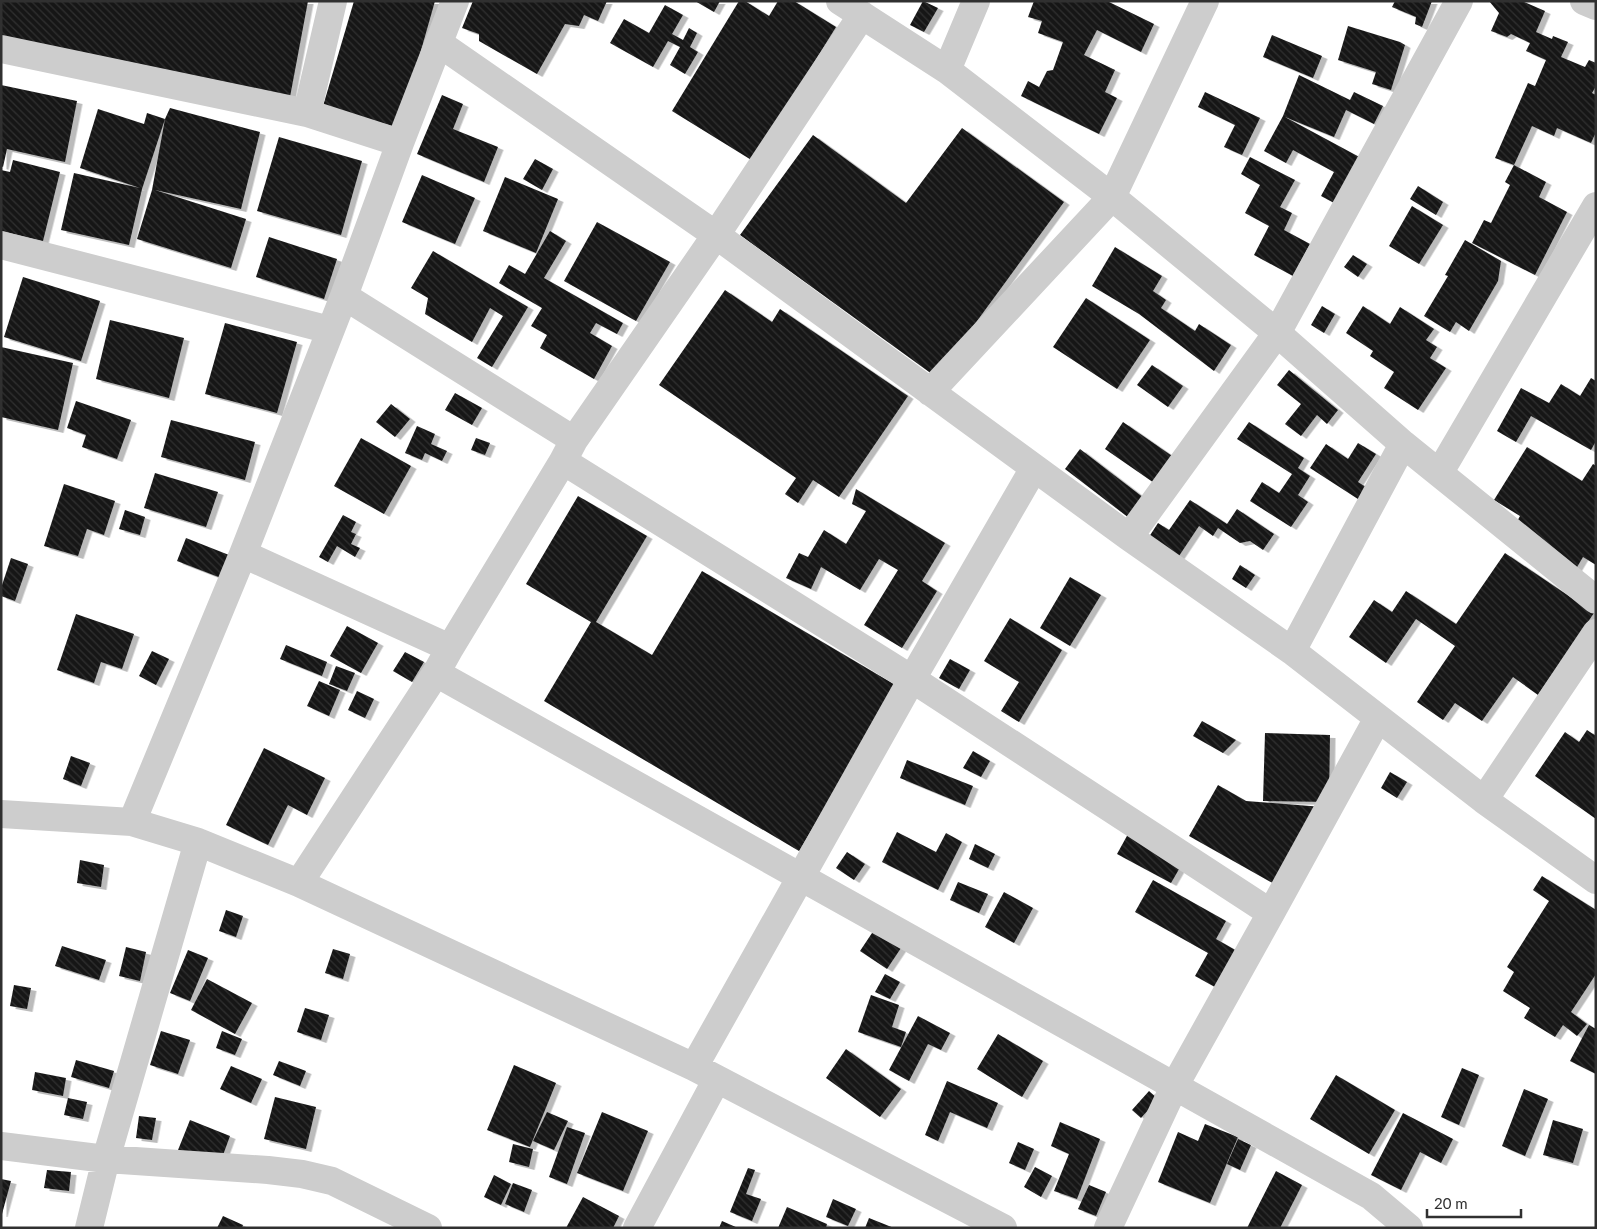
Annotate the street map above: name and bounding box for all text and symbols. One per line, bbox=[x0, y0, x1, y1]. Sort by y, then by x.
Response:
scale bar bbox=[1427, 1186, 1521, 1218]
text: 20 m bbox=[1434, 1194, 1468, 1212]

